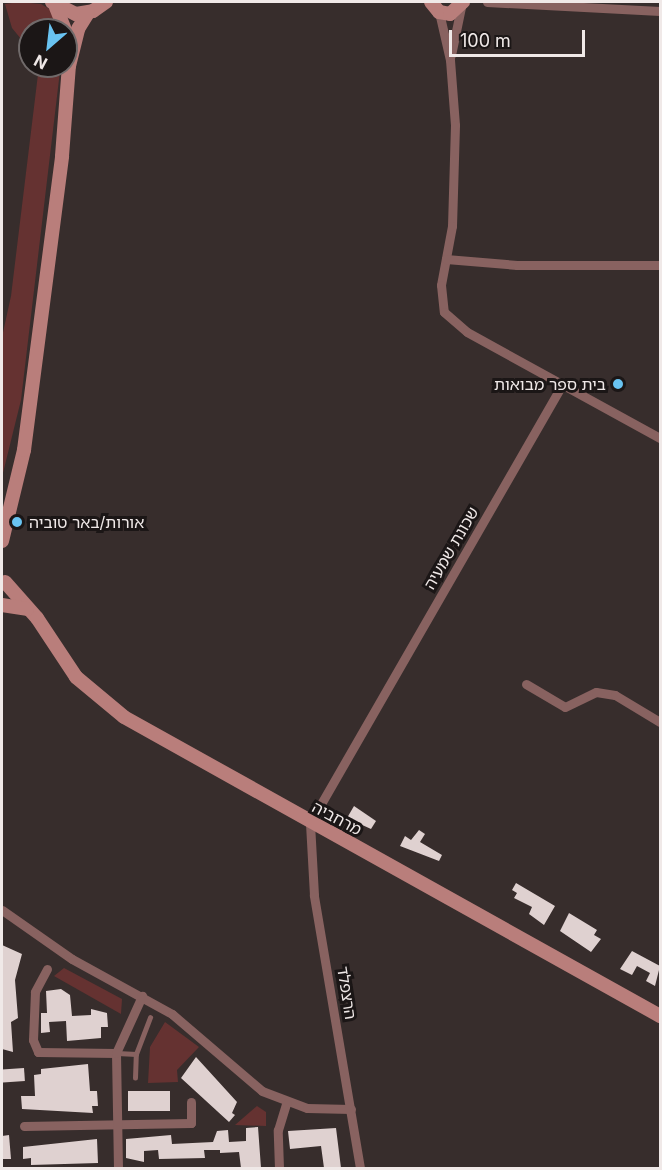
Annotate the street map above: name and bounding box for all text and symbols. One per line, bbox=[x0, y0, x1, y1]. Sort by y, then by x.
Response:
north arrow bbox=[18, 18, 78, 78]
scale bar bbox=[452, 18, 588, 56]
text: 100 m bbox=[460, 30, 511, 51]
text: N bbox=[30, 50, 51, 74]
place label: בית ספר מבואות bbox=[494, 374, 606, 394]
marker: בית ספר מבואות bbox=[611, 377, 625, 391]
street label: שכונת שמעיה bbox=[420, 503, 482, 593]
place label: אורות/באר טוביה bbox=[29, 512, 144, 532]
marker: אורות/באר טוביה bbox=[10, 515, 24, 529]
street label: מרחביה bbox=[309, 797, 365, 839]
street label: הרצפלד bbox=[333, 965, 361, 1021]

